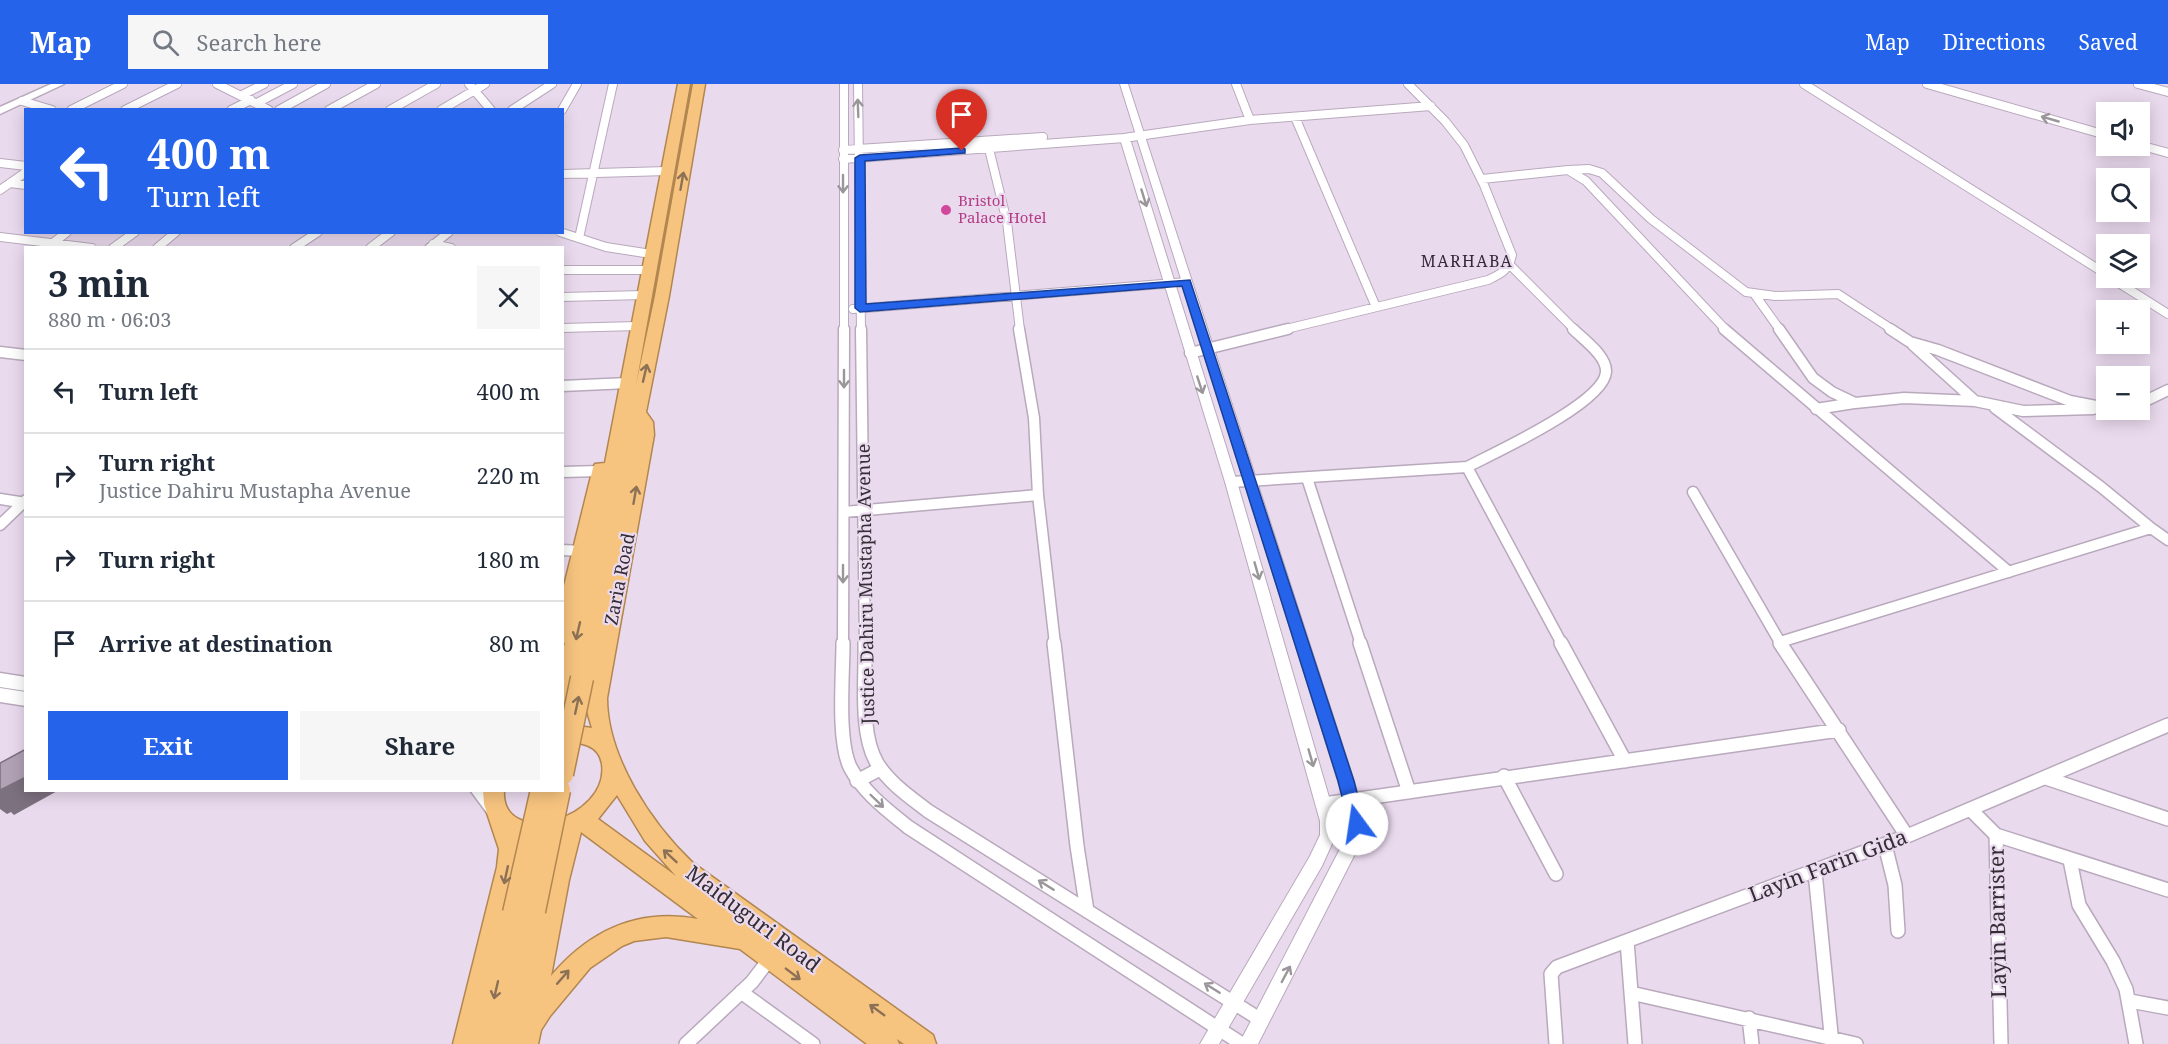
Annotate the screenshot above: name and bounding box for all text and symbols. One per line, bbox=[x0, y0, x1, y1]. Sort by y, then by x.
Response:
search box bbox=[128, 15, 548, 69]
text: Map bbox=[30, 23, 92, 61]
icon: search bbox=[149, 26, 182, 59]
text: Search here bbox=[197, 27, 321, 57]
text: Map bbox=[1865, 28, 1910, 56]
text: Directions bbox=[1943, 28, 2045, 56]
text: Saved bbox=[2078, 28, 2138, 56]
pin bbox=[936, 89, 987, 151]
icon: arrive bbox=[945, 98, 978, 131]
one-way arrow bbox=[853, 99, 864, 119]
map controls bbox=[2096, 102, 2150, 420]
button: sound bbox=[2096, 102, 2150, 156]
one-way arrow bbox=[2041, 113, 2060, 124]
text: 400 m bbox=[147, 124, 271, 181]
icon: left bbox=[48, 132, 126, 210]
button: search bbox=[2096, 168, 2150, 222]
one-way arrow bbox=[677, 172, 688, 191]
one-way arrow bbox=[837, 174, 849, 194]
text: Turn left bbox=[147, 178, 260, 215]
one-way arrow bbox=[1139, 188, 1150, 207]
place label: Bristol Palace Hotel bbox=[958, 190, 1047, 227]
marker: Bristol Palace Hotel bbox=[939, 203, 953, 217]
button: layers bbox=[2096, 234, 2150, 288]
district label: MARHABA bbox=[1421, 250, 1513, 272]
text: 3 min bbox=[48, 259, 150, 308]
button: close bbox=[477, 266, 540, 329]
button: + bbox=[2096, 300, 2150, 354]
text: 880 m · 06:03 bbox=[48, 306, 171, 333]
one-way arrow bbox=[640, 363, 651, 383]
button: − bbox=[2096, 366, 2150, 420]
one-way arrow bbox=[838, 369, 850, 389]
icon: left bbox=[48, 375, 81, 408]
one-way arrow bbox=[1195, 375, 1206, 394]
text: Turn left bbox=[99, 376, 198, 406]
text: 400 m bbox=[477, 376, 540, 406]
street label: Justice Dahiru Mustapha Avenue bbox=[851, 443, 879, 726]
text: Turn right bbox=[99, 447, 215, 477]
icon: right bbox=[48, 459, 81, 492]
text: 220 m bbox=[477, 460, 540, 490]
text: Justice Dahiru Mustapha Avenue bbox=[99, 477, 411, 504]
one-way arrow bbox=[630, 486, 641, 506]
street label: Zaria Road bbox=[598, 531, 640, 627]
icon: right bbox=[48, 543, 81, 576]
text: Turn right bbox=[99, 544, 215, 574]
text: 180 m bbox=[477, 544, 540, 574]
one-way arrow bbox=[1252, 561, 1263, 580]
one-way arrow bbox=[837, 564, 849, 584]
one-way arrow bbox=[572, 621, 583, 640]
icon: arrive bbox=[48, 627, 81, 660]
text: Arrive at destination bbox=[99, 628, 333, 658]
text: 80 m bbox=[489, 628, 540, 658]
one-way arrow bbox=[572, 696, 583, 716]
button: Exit bbox=[48, 711, 288, 780]
button: Share bbox=[300, 711, 540, 780]
one-way arrow bbox=[1306, 749, 1317, 768]
position arrow bbox=[1325, 792, 1389, 856]
one-way arrow bbox=[869, 794, 884, 808]
street label: Layin Farin Gida bbox=[1744, 822, 1911, 908]
street label: Layin Barrister bbox=[1982, 846, 2012, 998]
one-way arrow bbox=[663, 849, 678, 863]
street label: Maiduguri Road bbox=[681, 858, 827, 978]
one-way arrow bbox=[500, 865, 511, 885]
one-way arrow bbox=[1038, 879, 1055, 892]
one-way arrow bbox=[1280, 965, 1292, 983]
one-way arrow bbox=[784, 967, 800, 980]
one-way arrow bbox=[556, 970, 570, 985]
one-way arrow bbox=[489, 980, 501, 999]
one-way arrow bbox=[1204, 982, 1221, 994]
one-way arrow bbox=[869, 1004, 885, 1016]

